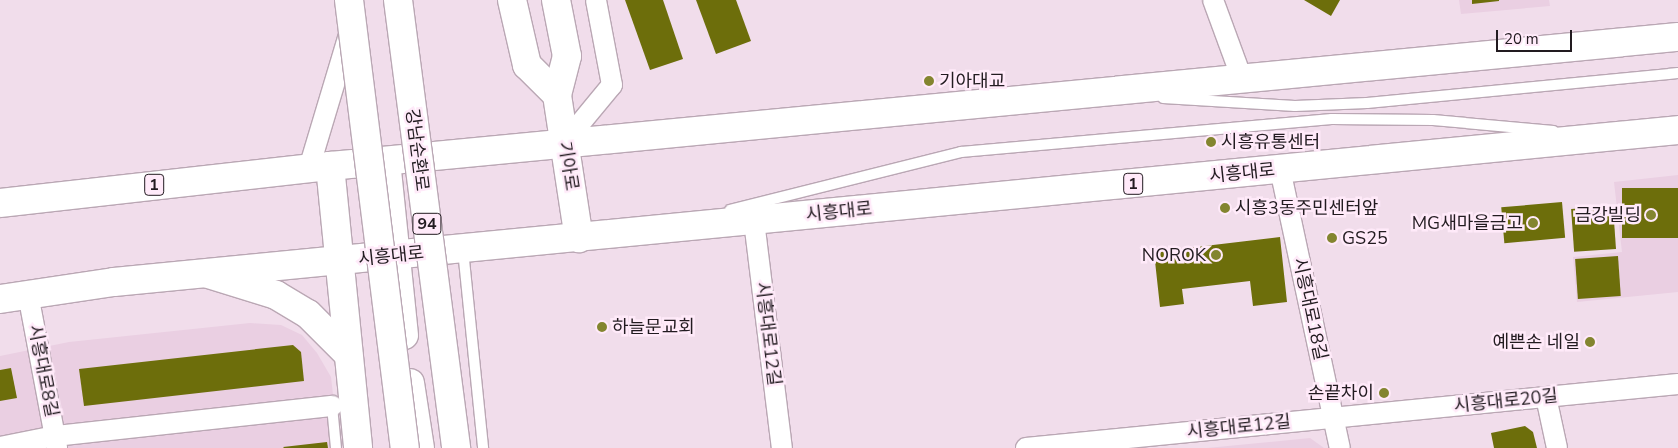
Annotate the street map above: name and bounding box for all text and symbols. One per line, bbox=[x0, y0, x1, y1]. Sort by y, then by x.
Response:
scale bar bbox=[1498, 20, 1574, 52]
text: 20 m bbox=[1504, 29, 1539, 49]
place label: 기아대교 bbox=[939, 70, 1005, 92]
marker: 기아대교 bbox=[923, 75, 935, 87]
street label: 강남순환로 bbox=[401, 108, 433, 192]
place label: 시흥유통센터 bbox=[1221, 131, 1320, 153]
marker: 시흥유통센터 bbox=[1205, 136, 1217, 148]
street label: 기아로 bbox=[553, 140, 583, 192]
street label: 시흥대로 bbox=[1208, 159, 1276, 187]
road number: 1 bbox=[1123, 170, 1143, 198]
road number: 1 bbox=[144, 172, 164, 198]
place label: 시흥3동주민센터앞 bbox=[1235, 197, 1378, 219]
street label: 시흥대로 bbox=[805, 198, 873, 226]
marker: 시흥3동주민센터앞 bbox=[1219, 202, 1231, 214]
place label: 금강빌딩 bbox=[1575, 204, 1641, 226]
marker: 금강빌딩 bbox=[1645, 209, 1657, 221]
road number: 94 bbox=[412, 210, 442, 238]
place label: MG새마을금고 bbox=[1412, 212, 1523, 234]
marker: MG새마을금고 bbox=[1527, 217, 1539, 229]
place label: GS25 bbox=[1342, 227, 1388, 249]
marker: GS25 bbox=[1326, 232, 1338, 244]
street label: 시흥대로 bbox=[357, 242, 425, 270]
place label: NOROK bbox=[1142, 244, 1206, 266]
marker: NOROK bbox=[1210, 249, 1222, 261]
street label: 시흥대로18길 bbox=[1289, 256, 1331, 362]
street label: 시흥대로12길 bbox=[751, 281, 785, 387]
place label: 하늘문교회 bbox=[612, 316, 695, 338]
marker: 하늘문교회 bbox=[596, 321, 608, 333]
street label: 시흥대로8길 bbox=[23, 323, 63, 419]
place label: 예쁜손 네일 bbox=[1493, 331, 1580, 353]
marker: 예쁜손 네일 bbox=[1584, 336, 1596, 348]
place label: 손끝차이 bbox=[1308, 382, 1374, 404]
street label: 시흥대로20길 bbox=[1453, 385, 1559, 417]
marker: 손끝차이 bbox=[1378, 387, 1390, 399]
street label: 시흥대로12길 bbox=[1186, 411, 1292, 443]

